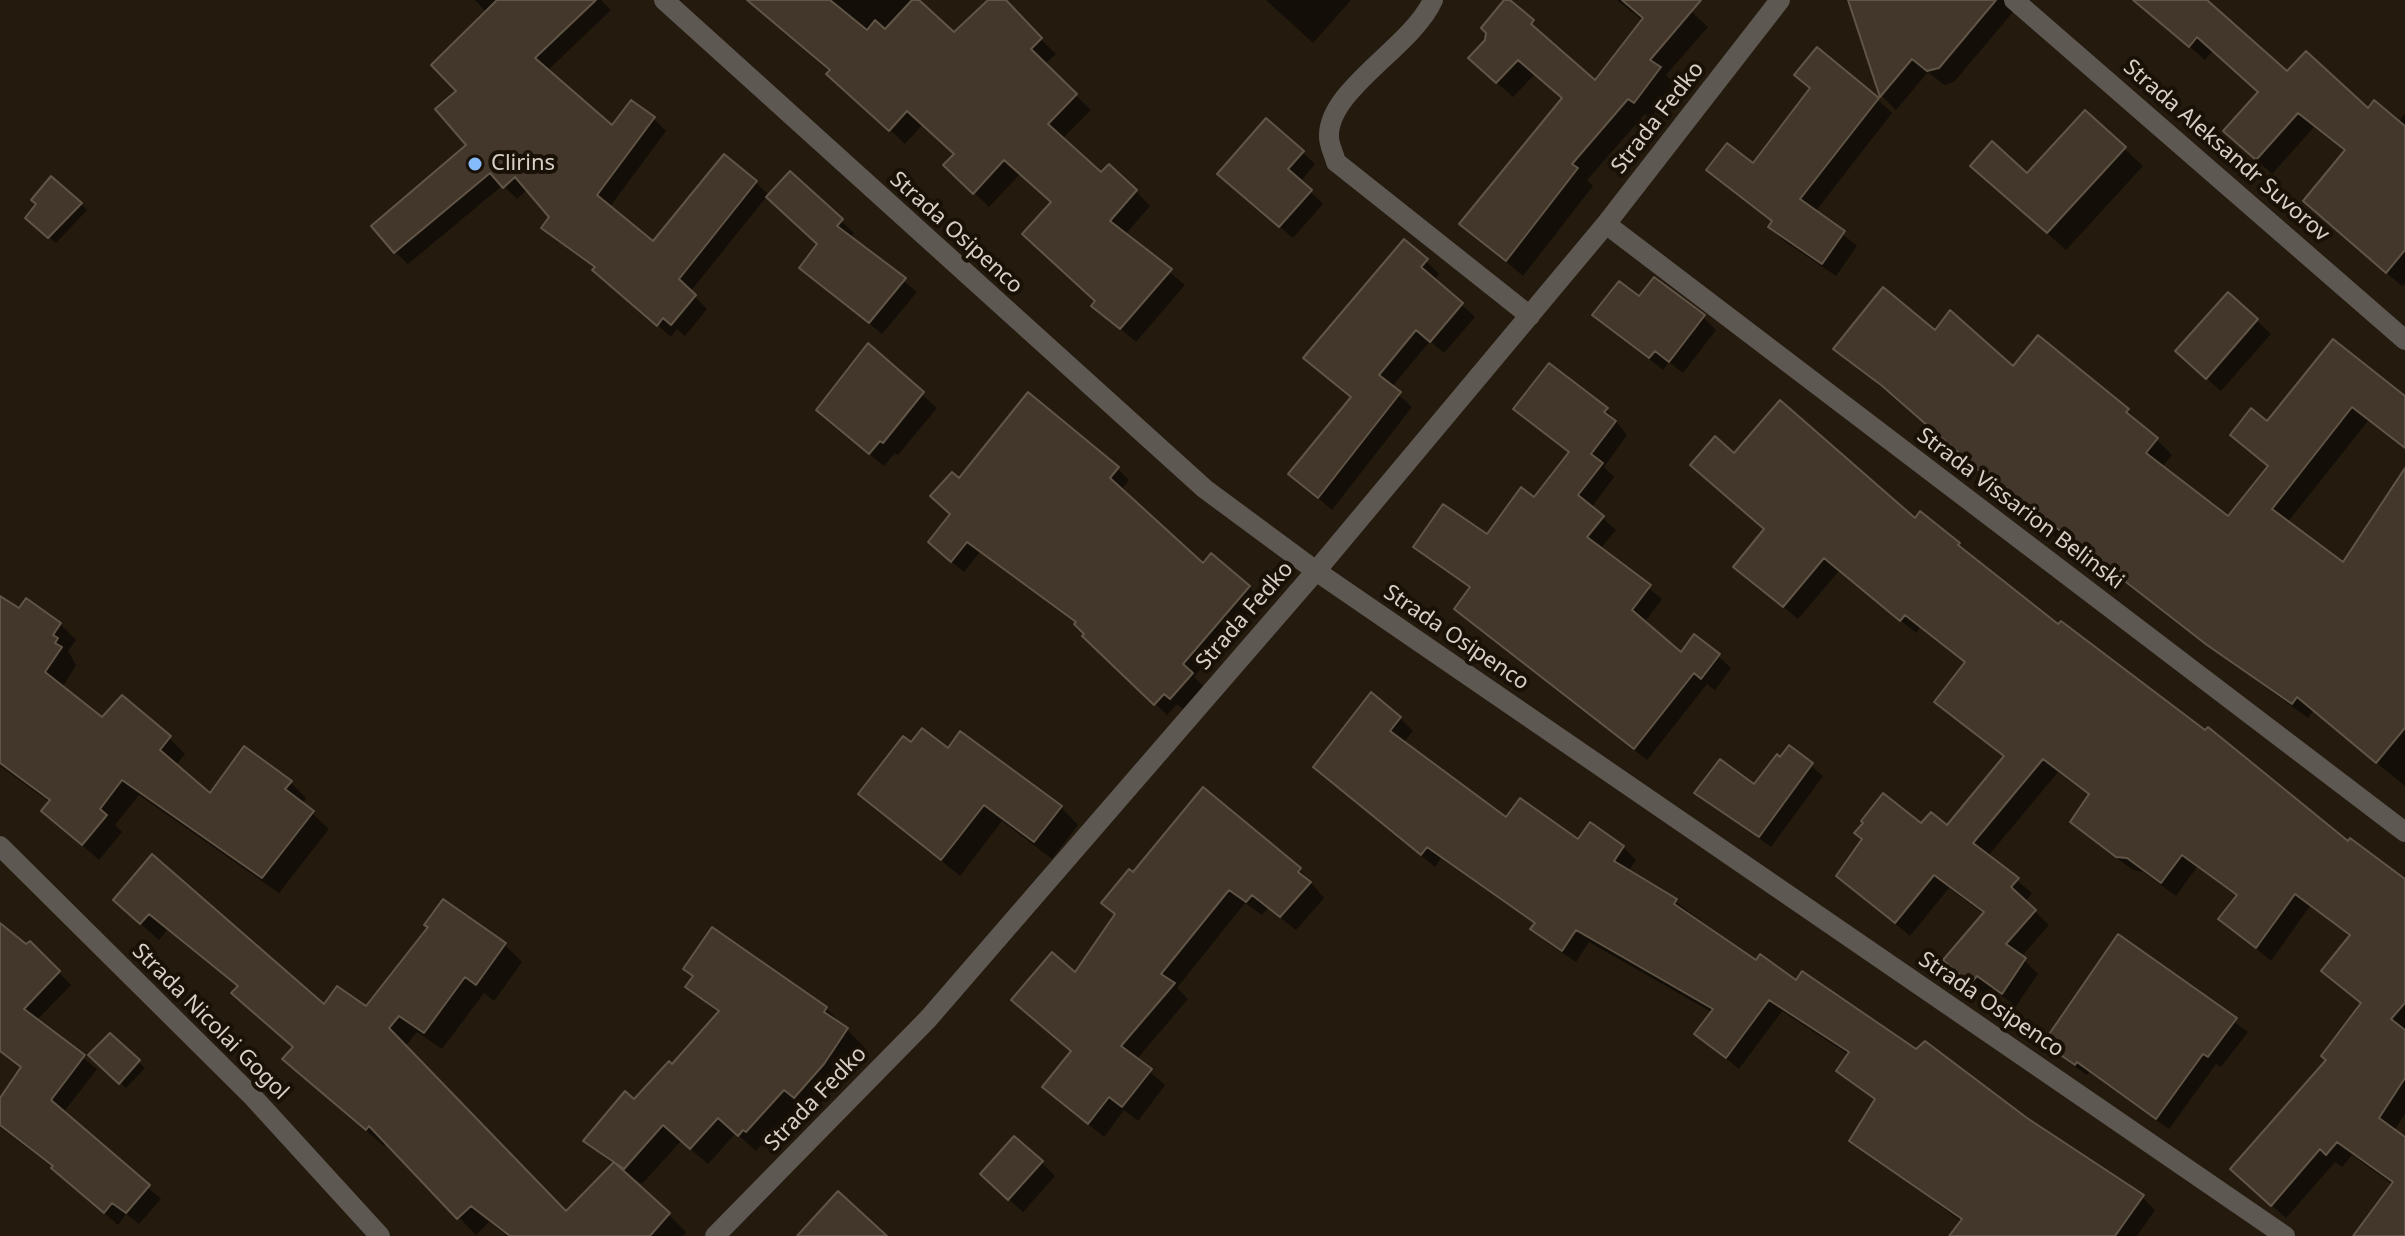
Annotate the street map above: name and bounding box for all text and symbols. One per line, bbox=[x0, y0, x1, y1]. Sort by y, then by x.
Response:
street label: Strada Aleksandr Suvorov bbox=[2118, 54, 2334, 248]
street label: Strada Fedko bbox=[1606, 57, 1710, 179]
place label: Clirins bbox=[491, 151, 555, 177]
marker: Clirins bbox=[466, 155, 484, 173]
street label: Strada Osipenco bbox=[884, 167, 1028, 299]
street label: Strada Vissarion Belinski bbox=[1911, 423, 2129, 595]
street label: Strada Fedko bbox=[1191, 556, 1299, 676]
street label: Strada Osipenco bbox=[1378, 580, 1534, 696]
street label: Strada Nicolai Gogol bbox=[126, 938, 294, 1106]
street label: Strada Osipenco bbox=[1913, 947, 2069, 1063]
street label: Strada Fedko bbox=[760, 1041, 872, 1157]

